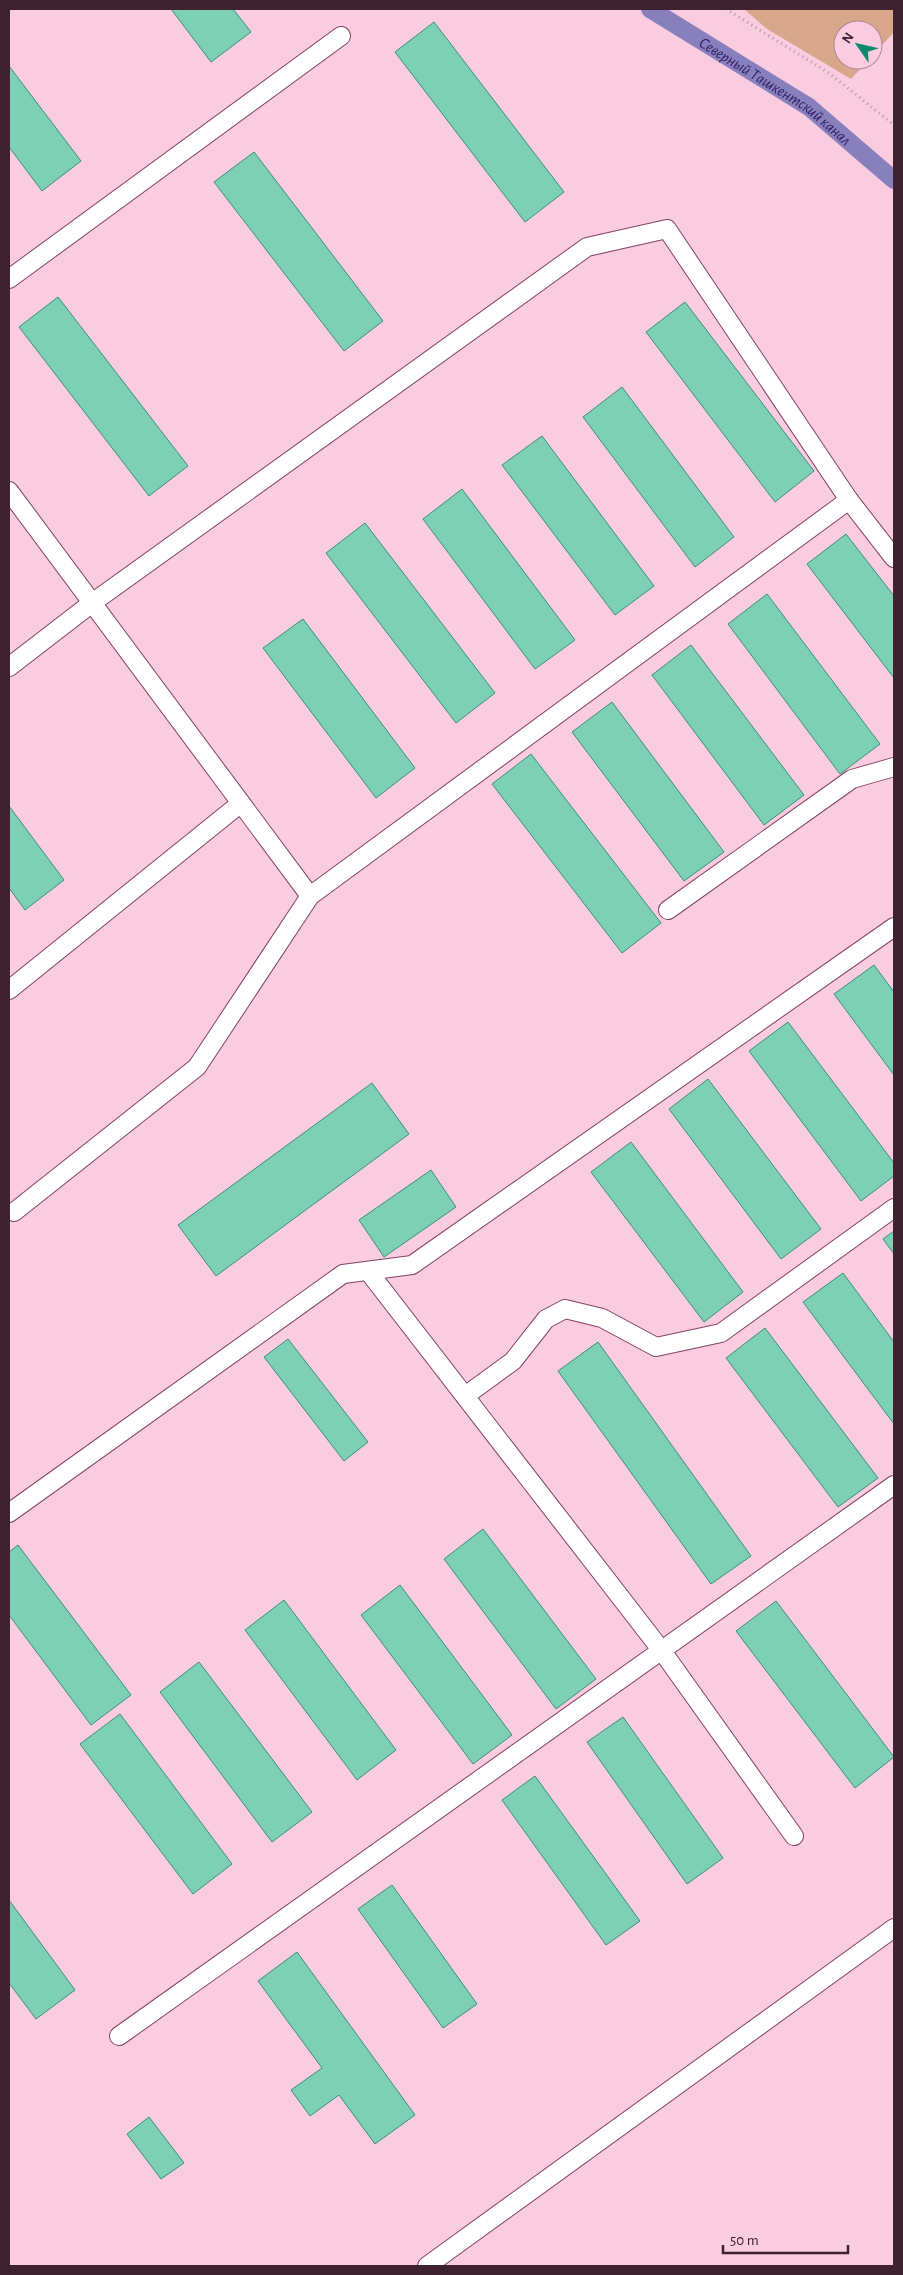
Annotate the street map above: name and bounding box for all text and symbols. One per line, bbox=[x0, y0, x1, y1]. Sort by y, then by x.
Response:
north arrow bbox=[833, 20, 883, 70]
text: N bbox=[840, 30, 857, 46]
water label: Северный Ташкентский канал bbox=[696, 34, 854, 149]
scale bar bbox=[723, 2222, 848, 2254]
text: 50 m bbox=[730, 2233, 759, 2248]

